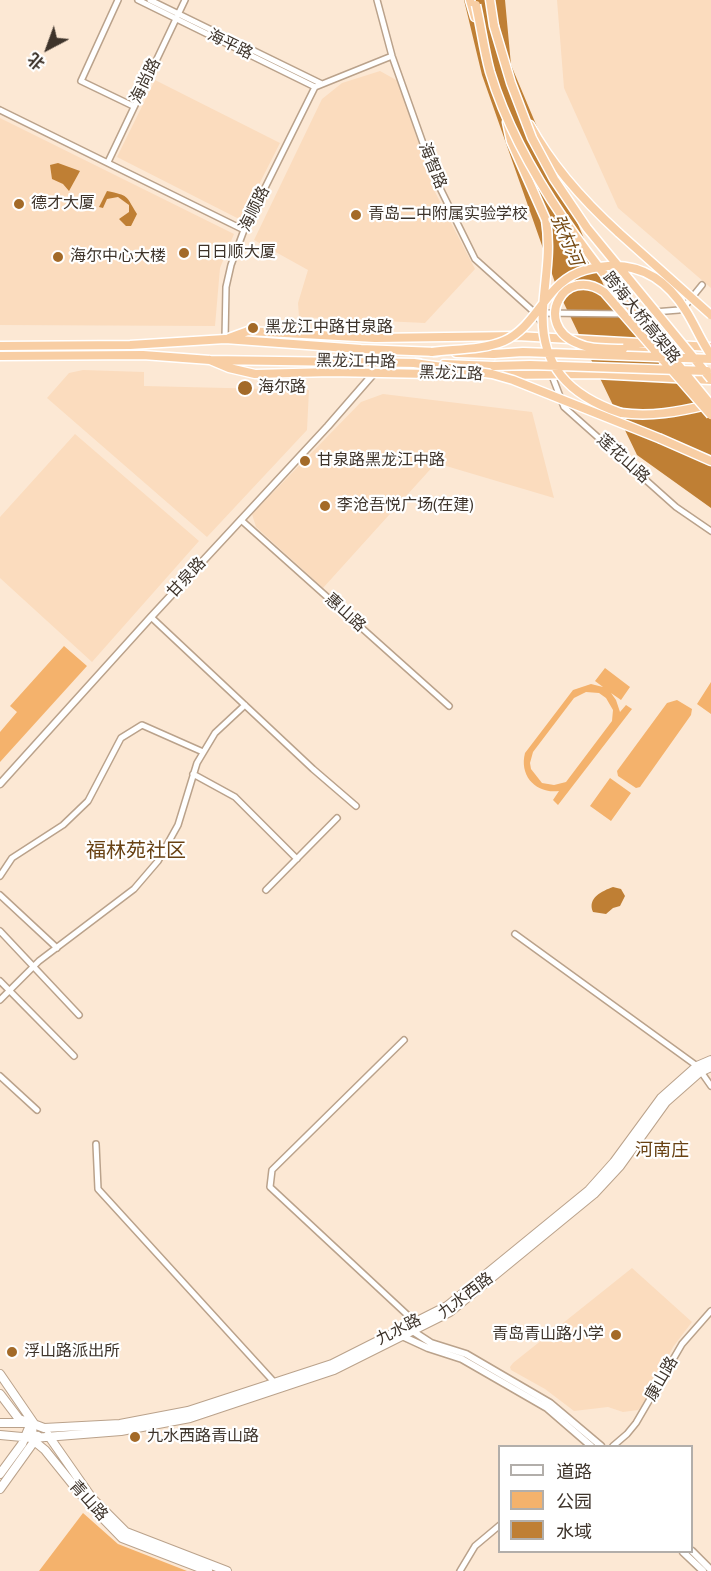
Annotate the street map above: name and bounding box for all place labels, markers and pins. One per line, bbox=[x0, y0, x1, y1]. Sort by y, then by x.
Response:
place label: 德才大厦 bbox=[31, 194, 95, 214]
marker: 德才大厦 bbox=[12, 197, 26, 211]
place label: 青岛二中附属实验学校 bbox=[368, 205, 528, 225]
marker: 青岛二中附属实验学校 bbox=[349, 208, 363, 222]
place label: 日日顺大厦 bbox=[196, 243, 276, 263]
marker: 日日顺大厦 bbox=[177, 246, 191, 260]
place label: 海尔中心大楼 bbox=[70, 247, 166, 267]
marker: 海尔中心大楼 bbox=[51, 250, 65, 264]
place label: 黑龙江中路甘泉路 bbox=[265, 318, 393, 338]
marker: 黑龙江中路甘泉路 bbox=[246, 321, 260, 335]
place label: 海尔路 bbox=[258, 378, 306, 398]
marker: 海尔路 bbox=[236, 379, 254, 397]
place label: 甘泉路黑龙江中路 bbox=[317, 451, 445, 471]
marker: 甘泉路黑龙江中路 bbox=[298, 454, 312, 468]
place label: 李沧吾悦广场(在建) bbox=[337, 496, 474, 516]
marker: 李沧吾悦广场(在建) bbox=[318, 499, 332, 513]
place label: 青岛青山路小学 bbox=[492, 1325, 604, 1345]
marker: 青岛青山路小学 bbox=[609, 1328, 623, 1342]
place label: 浮山路派出所 bbox=[24, 1342, 120, 1362]
marker: 浮山路派出所 bbox=[5, 1345, 19, 1359]
place label: 九水西路青山路 bbox=[147, 1427, 259, 1447]
marker: 九水西路青山路 bbox=[128, 1430, 142, 1444]

